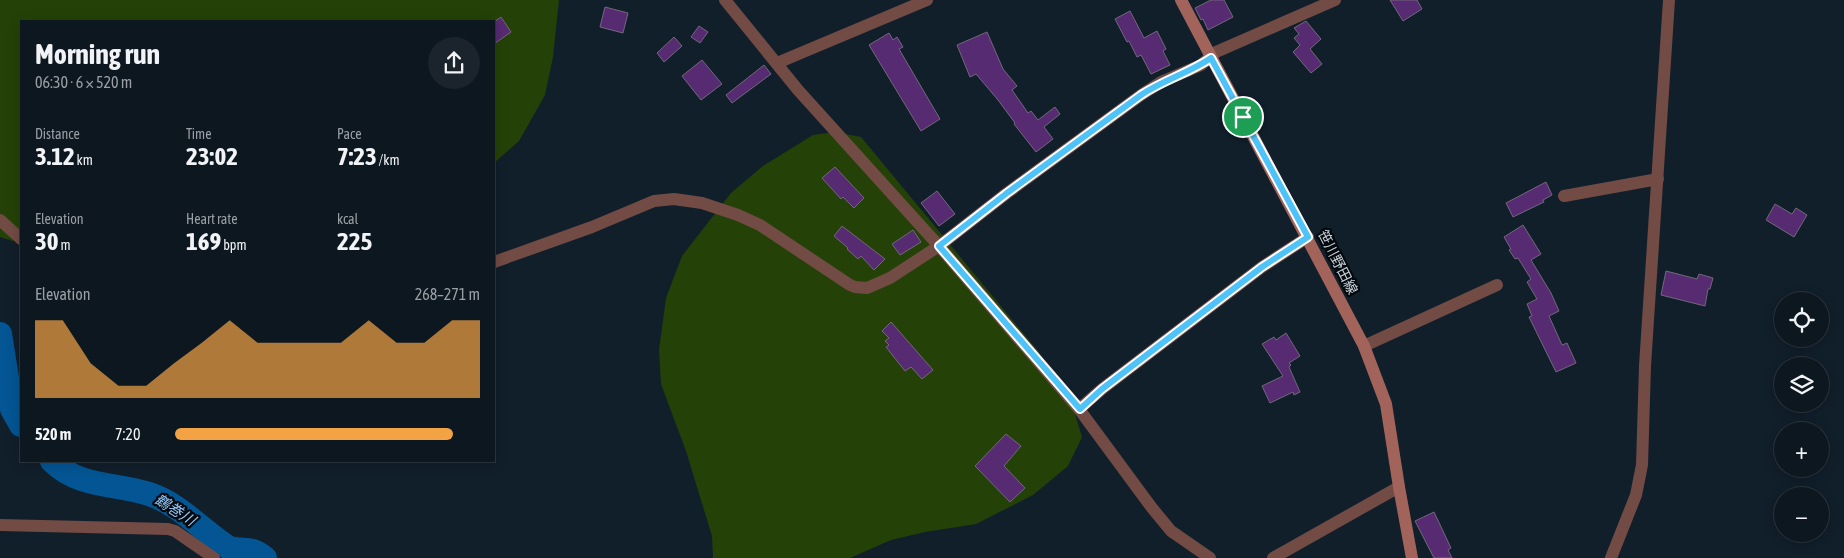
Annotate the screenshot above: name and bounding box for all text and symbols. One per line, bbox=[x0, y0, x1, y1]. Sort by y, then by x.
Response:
button: share bbox=[428, 37, 480, 89]
text: Morning run bbox=[35, 38, 160, 70]
text: 06:30 · 6 × 520 m bbox=[35, 73, 132, 91]
pin bbox=[1222, 96, 1264, 138]
icon: arrive bbox=[1229, 103, 1257, 131]
text: Distance bbox=[35, 126, 80, 142]
text: Time bbox=[186, 126, 212, 142]
text: Pace bbox=[337, 126, 362, 142]
text: 3.12 bbox=[35, 142, 75, 170]
text: 23:02 bbox=[186, 142, 238, 170]
text: 7:23 bbox=[337, 142, 377, 170]
text: km bbox=[75, 152, 93, 168]
text: /km bbox=[377, 152, 400, 168]
text: Elevation bbox=[35, 211, 84, 227]
text: Heart rate bbox=[186, 211, 238, 227]
text: kcal bbox=[337, 211, 358, 227]
text: 30 bbox=[35, 227, 59, 255]
text: 169 bbox=[186, 227, 221, 255]
text: 225 bbox=[337, 227, 372, 255]
street label: 笹川野田線 bbox=[1315, 227, 1361, 297]
text: m bbox=[59, 237, 71, 253]
text: bpm bbox=[221, 237, 247, 253]
text: Elevation bbox=[35, 285, 90, 303]
text: 268–271 m bbox=[415, 285, 480, 303]
map controls bbox=[1774, 292, 1829, 542]
button: locate bbox=[1774, 292, 1829, 347]
button: layers bbox=[1774, 357, 1829, 412]
button: + bbox=[1774, 422, 1829, 477]
text: 520 m bbox=[35, 425, 71, 443]
text: 7:20 bbox=[115, 425, 140, 443]
button: − bbox=[1774, 487, 1829, 542]
water label: 鶴巻川 bbox=[152, 490, 200, 530]

